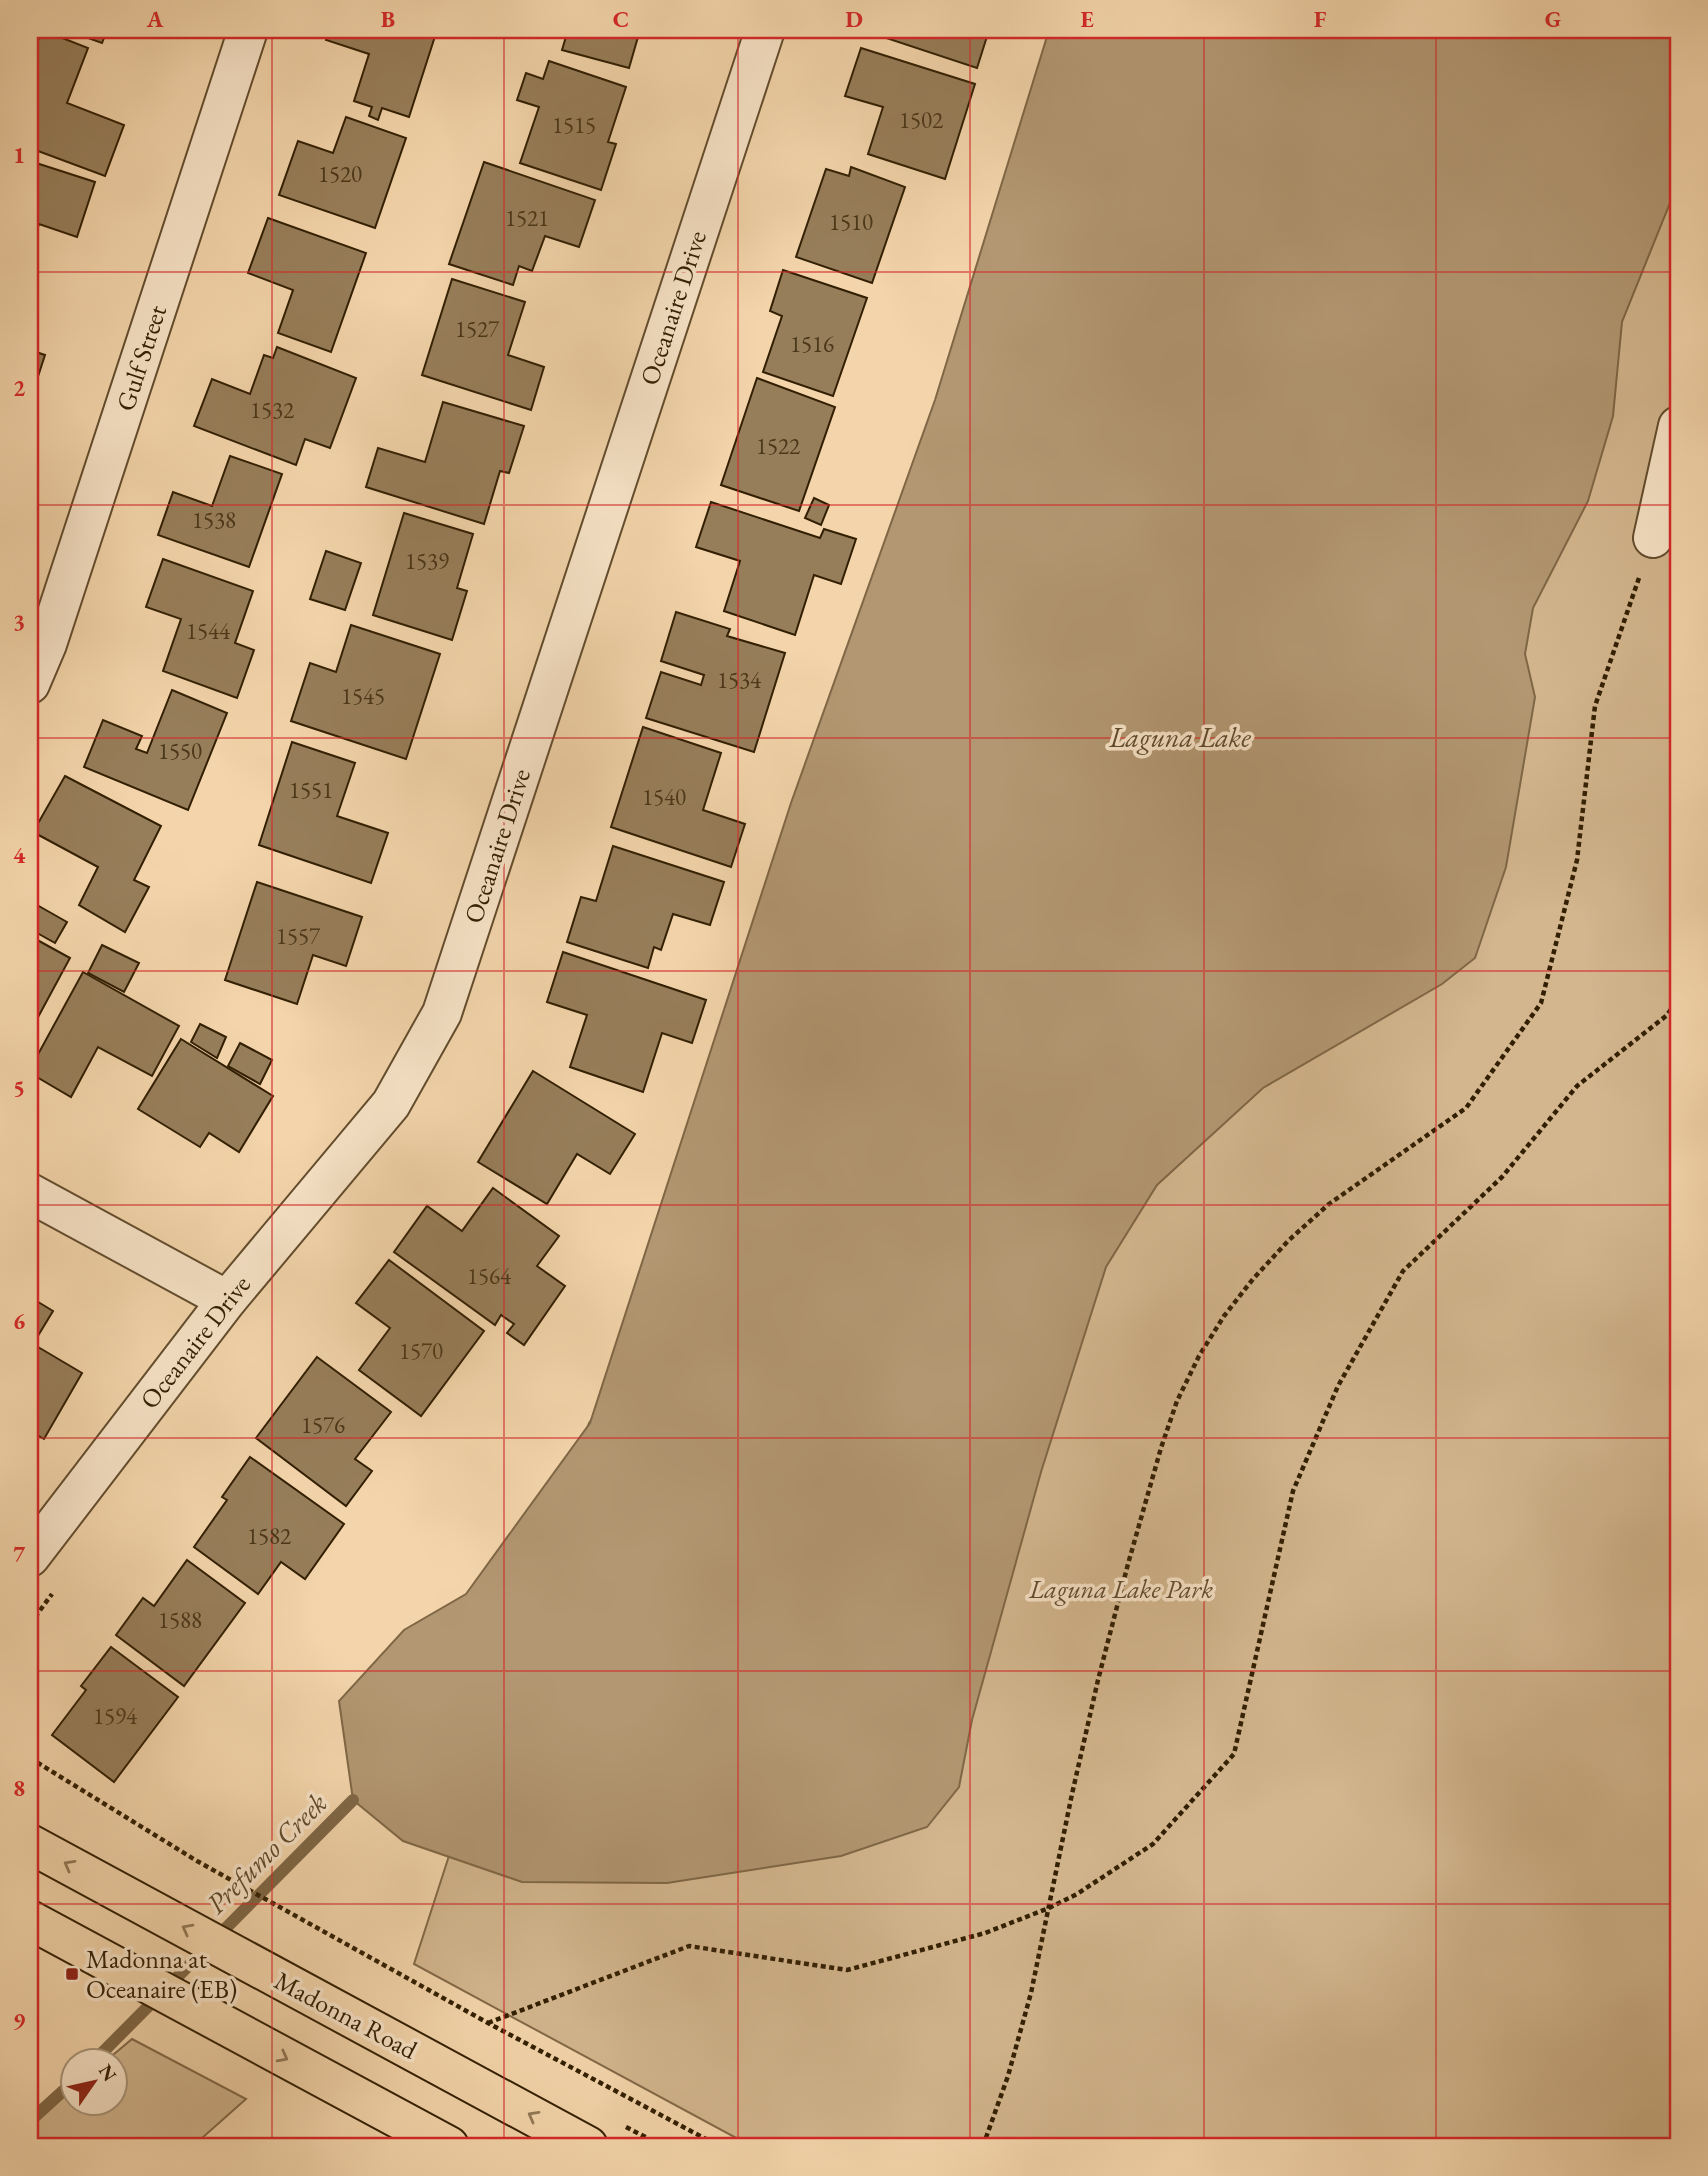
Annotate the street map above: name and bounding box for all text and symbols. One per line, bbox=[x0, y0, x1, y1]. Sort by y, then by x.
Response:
text: A bbox=[146, 4, 164, 34]
text: B bbox=[381, 4, 395, 34]
text: C bbox=[613, 4, 629, 34]
text: D bbox=[845, 4, 863, 34]
text: E bbox=[1080, 4, 1094, 34]
text: F bbox=[1314, 4, 1327, 34]
text: G bbox=[1545, 4, 1561, 34]
house number: 1502 bbox=[899, 105, 943, 135]
house number: 1515 bbox=[552, 110, 596, 140]
text: 1 bbox=[13, 140, 25, 170]
house number: 1520 bbox=[318, 159, 362, 189]
house number: 1521 bbox=[505, 203, 549, 233]
house number: 1510 bbox=[829, 207, 873, 237]
street label: Oceanaire Drive bbox=[632, 226, 714, 390]
street label: Gulf Street bbox=[108, 301, 174, 415]
house number: 1527 bbox=[455, 314, 500, 344]
house number: 1516 bbox=[790, 329, 834, 359]
text: 2 bbox=[13, 373, 25, 403]
house number: 1532 bbox=[250, 395, 294, 425]
house number: 1522 bbox=[756, 431, 800, 461]
house number: 1538 bbox=[192, 505, 236, 535]
house number: 1539 bbox=[405, 546, 449, 576]
text: 3 bbox=[13, 607, 25, 637]
house number: 1544 bbox=[186, 616, 231, 646]
house number: 1534 bbox=[717, 665, 762, 695]
house number: 1545 bbox=[341, 681, 385, 711]
water label: Laguna Lake bbox=[1108, 719, 1251, 755]
house number: 1550 bbox=[158, 736, 202, 766]
street label: Oceanaire Drive bbox=[456, 764, 538, 928]
house number: 1551 bbox=[289, 775, 333, 805]
house number: 1540 bbox=[642, 782, 686, 812]
text: 4 bbox=[13, 840, 26, 870]
house number: 1557 bbox=[276, 921, 321, 951]
text: 5 bbox=[13, 1073, 25, 1103]
house number: 1564 bbox=[467, 1261, 512, 1291]
street label: Oceanaire Drive bbox=[132, 1268, 258, 1416]
text: 6 bbox=[13, 1306, 25, 1336]
house number: 1570 bbox=[399, 1336, 443, 1366]
house number: 1576 bbox=[301, 1410, 345, 1440]
house number: 1582 bbox=[247, 1521, 291, 1551]
text: 7 bbox=[13, 1539, 26, 1569]
park label: Laguna Lake Park bbox=[1028, 1572, 1213, 1606]
house number: 1588 bbox=[158, 1605, 202, 1635]
house number: 1594 bbox=[93, 1701, 138, 1731]
text: 8 bbox=[13, 1773, 25, 1803]
water label: Prefumo Creek bbox=[198, 1785, 334, 1921]
one-way arrow bbox=[64, 1860, 77, 1873]
one-way arrow bbox=[182, 1924, 194, 1937]
place label: Madonna at Oceanaire (EB) bbox=[86, 1942, 237, 2006]
street label: Madonna Road bbox=[269, 1963, 424, 2067]
marker: Madonna at Oceanaire (EB) bbox=[64, 1966, 80, 1982]
text: 9 bbox=[13, 2006, 25, 2036]
north arrow bbox=[60, 2046, 130, 2116]
one-way arrow bbox=[276, 2048, 288, 2062]
text: N bbox=[93, 2059, 123, 2087]
one-way arrow bbox=[528, 2111, 541, 2124]

